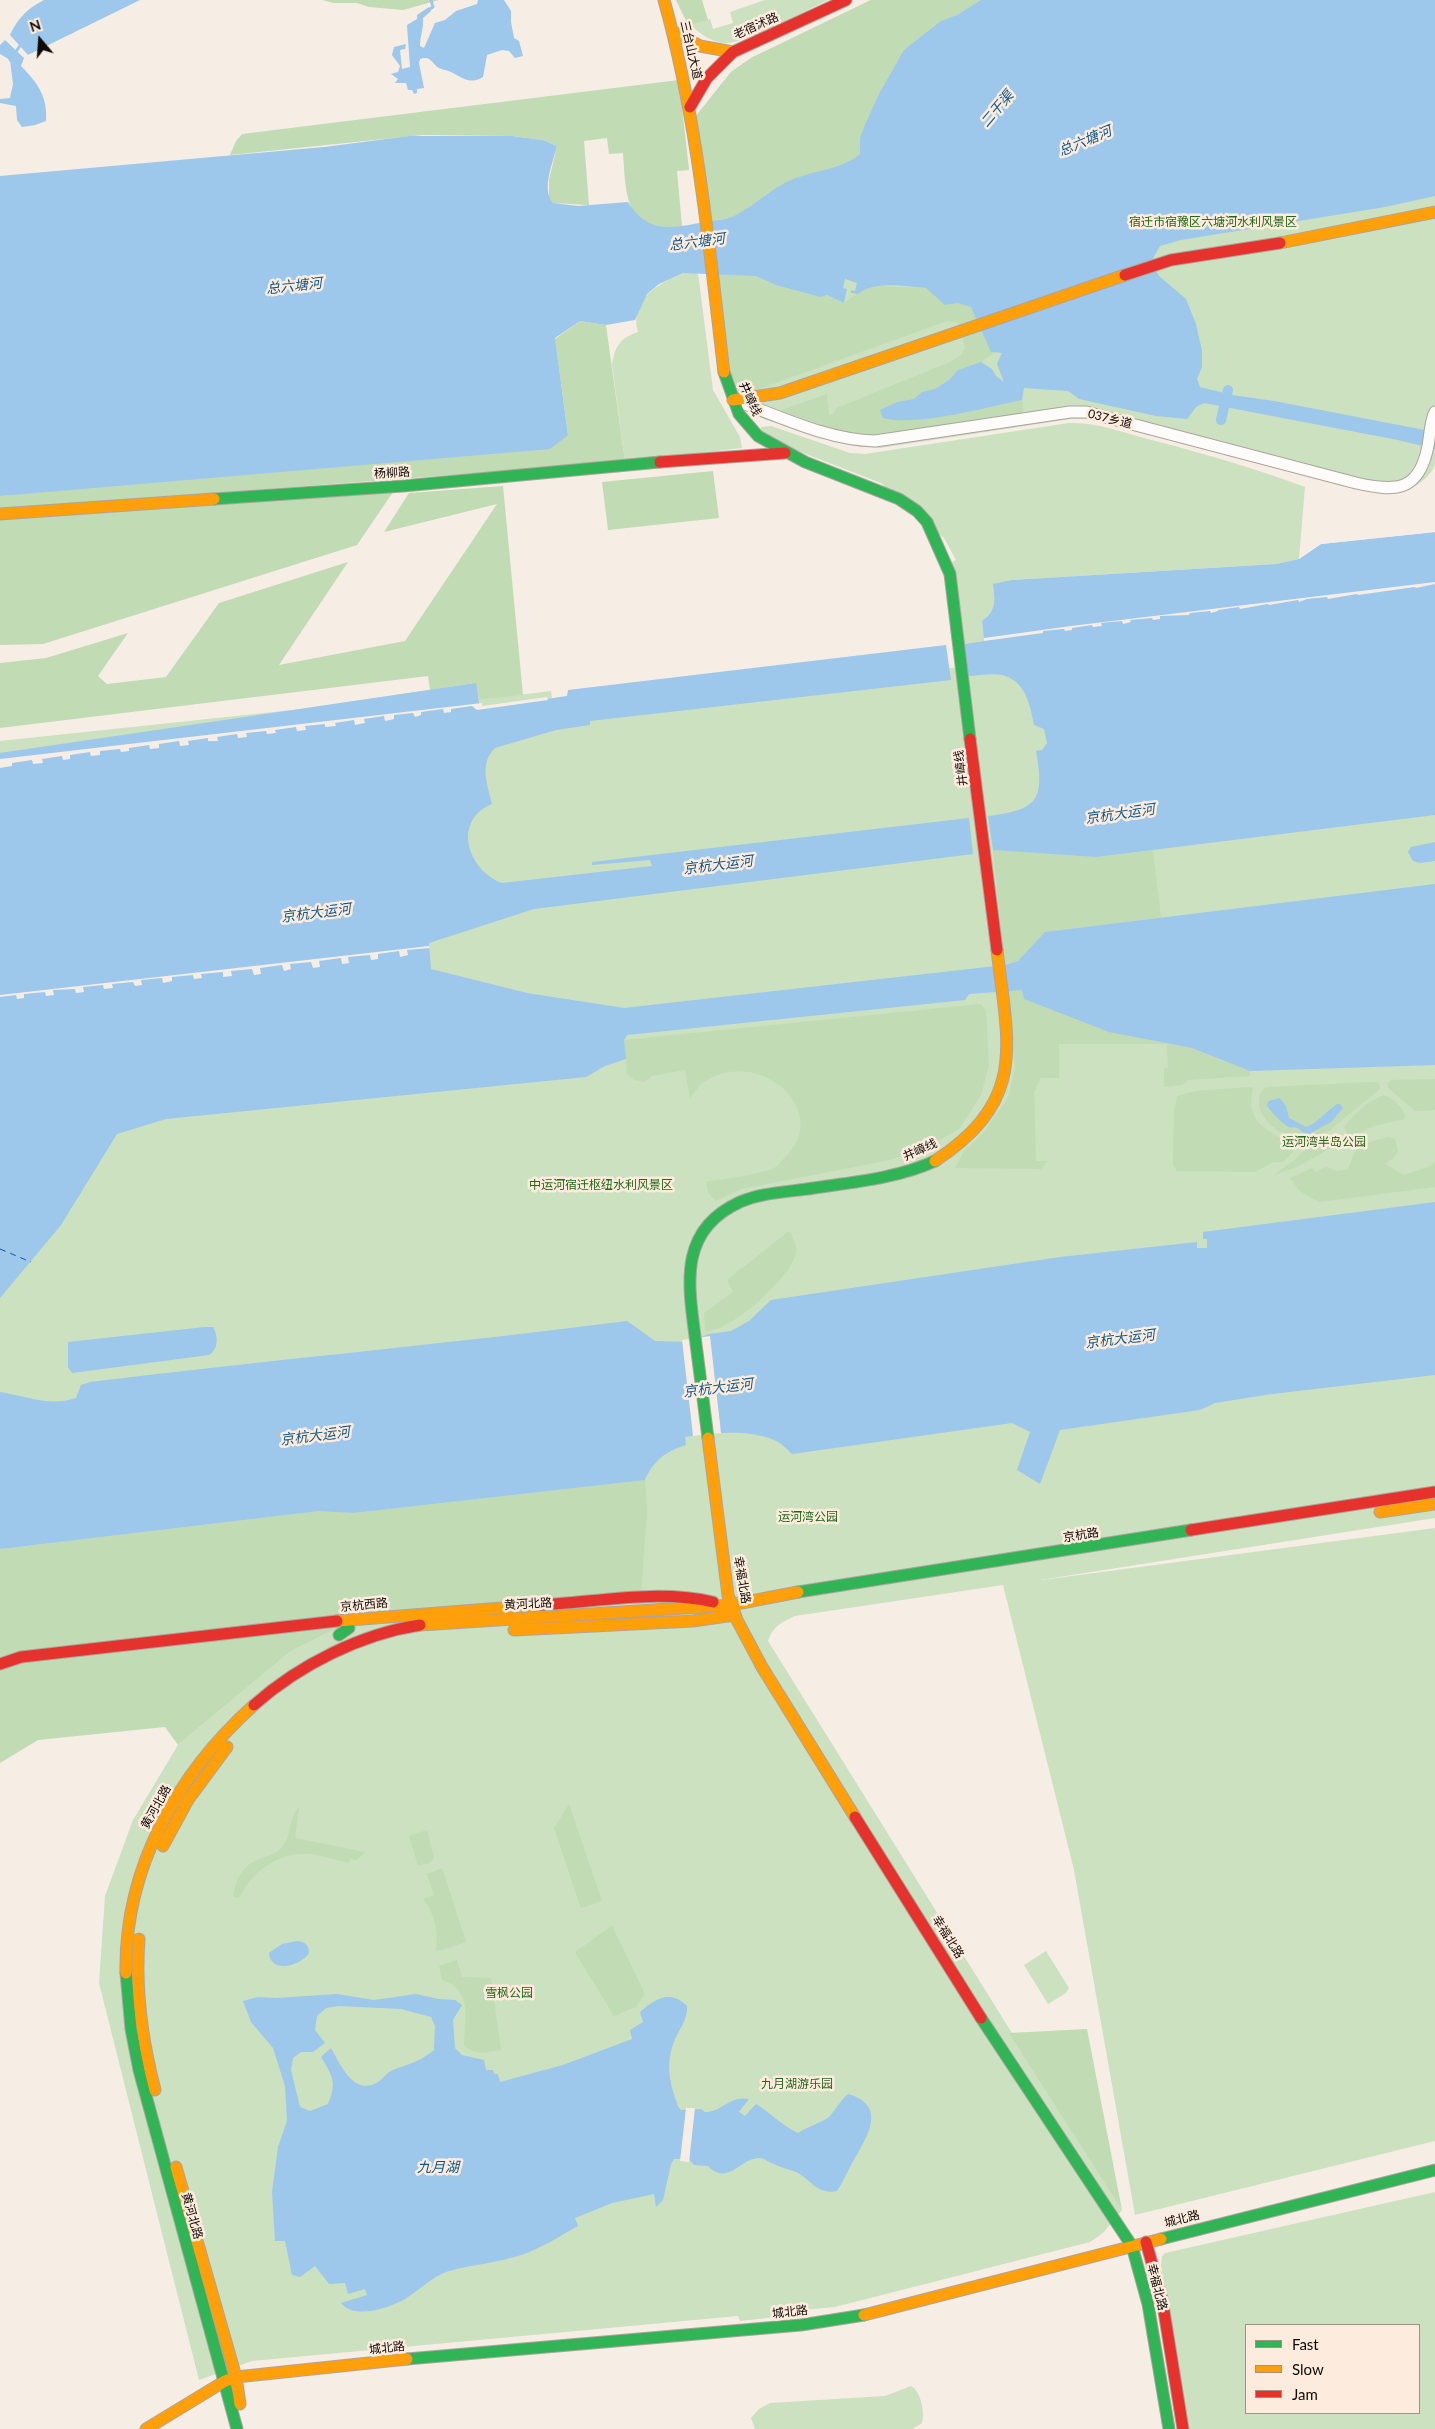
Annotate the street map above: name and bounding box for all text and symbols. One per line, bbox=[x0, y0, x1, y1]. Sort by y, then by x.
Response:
street label: 老宿沭路 bbox=[731, 10, 781, 42]
north arrow bbox=[15, 15, 65, 65]
text: N bbox=[27, 16, 43, 35]
street label: 三台山大道 bbox=[677, 19, 705, 81]
water label: 二干渠 bbox=[977, 88, 1017, 130]
water label: 总六塘河 bbox=[1056, 122, 1114, 160]
park label: 宿迁市宿豫区六塘河水利风景区 bbox=[1129, 215, 1297, 229]
water label: 总六塘河 bbox=[668, 230, 726, 254]
water label: 总六塘河 bbox=[265, 275, 323, 297]
street label: 井嶂线 bbox=[736, 380, 764, 418]
street label: 037乡道 bbox=[1086, 407, 1134, 431]
street label: 杨柳路 bbox=[374, 465, 410, 481]
street label: 井嶂线 bbox=[952, 749, 970, 787]
water label: 京杭大运河 bbox=[1084, 801, 1156, 827]
water label: 京杭大运河 bbox=[682, 852, 754, 878]
water label: 京杭大运河 bbox=[280, 900, 352, 926]
park label: 运河湾半岛公园 bbox=[1282, 1135, 1366, 1149]
street label: 井嶂线 bbox=[901, 1136, 939, 1164]
park label: 中运河宿迁枢纽水利风景区 bbox=[529, 1178, 673, 1192]
water label: 京杭大运河 bbox=[1084, 1326, 1156, 1352]
water label: 京杭大运河 bbox=[682, 1375, 754, 1401]
water label: 京杭大运河 bbox=[279, 1423, 351, 1449]
park label: 运河湾公园 bbox=[778, 1510, 838, 1524]
street label: 京杭路 bbox=[1062, 1525, 1100, 1545]
street label: 幸福北路 bbox=[731, 1555, 753, 1605]
street label: 京杭西路 bbox=[339, 1596, 389, 1614]
street label: 黄河北路 bbox=[504, 1596, 552, 1612]
street label: 黄河北路 bbox=[138, 1783, 174, 1831]
street label: 幸福北路 bbox=[929, 1913, 967, 1961]
park label: 雪枫公园 bbox=[485, 1986, 533, 2000]
park label: 九月湖游乐园 bbox=[761, 2077, 833, 2091]
water label: 九月湖 bbox=[417, 2159, 459, 2175]
street label: 黄河北路 bbox=[178, 2191, 206, 2241]
street label: 城北路 bbox=[1163, 2208, 1201, 2230]
street label: 幸福北路 bbox=[1144, 2262, 1170, 2312]
street label: 城北路 bbox=[771, 2303, 809, 2321]
legend bbox=[1245, 2324, 1420, 2414]
text: Fast bbox=[1292, 2335, 1319, 2353]
street label: 城北路 bbox=[368, 2339, 406, 2357]
text: Slow bbox=[1292, 2360, 1324, 2378]
text: Jam bbox=[1292, 2385, 1318, 2403]

